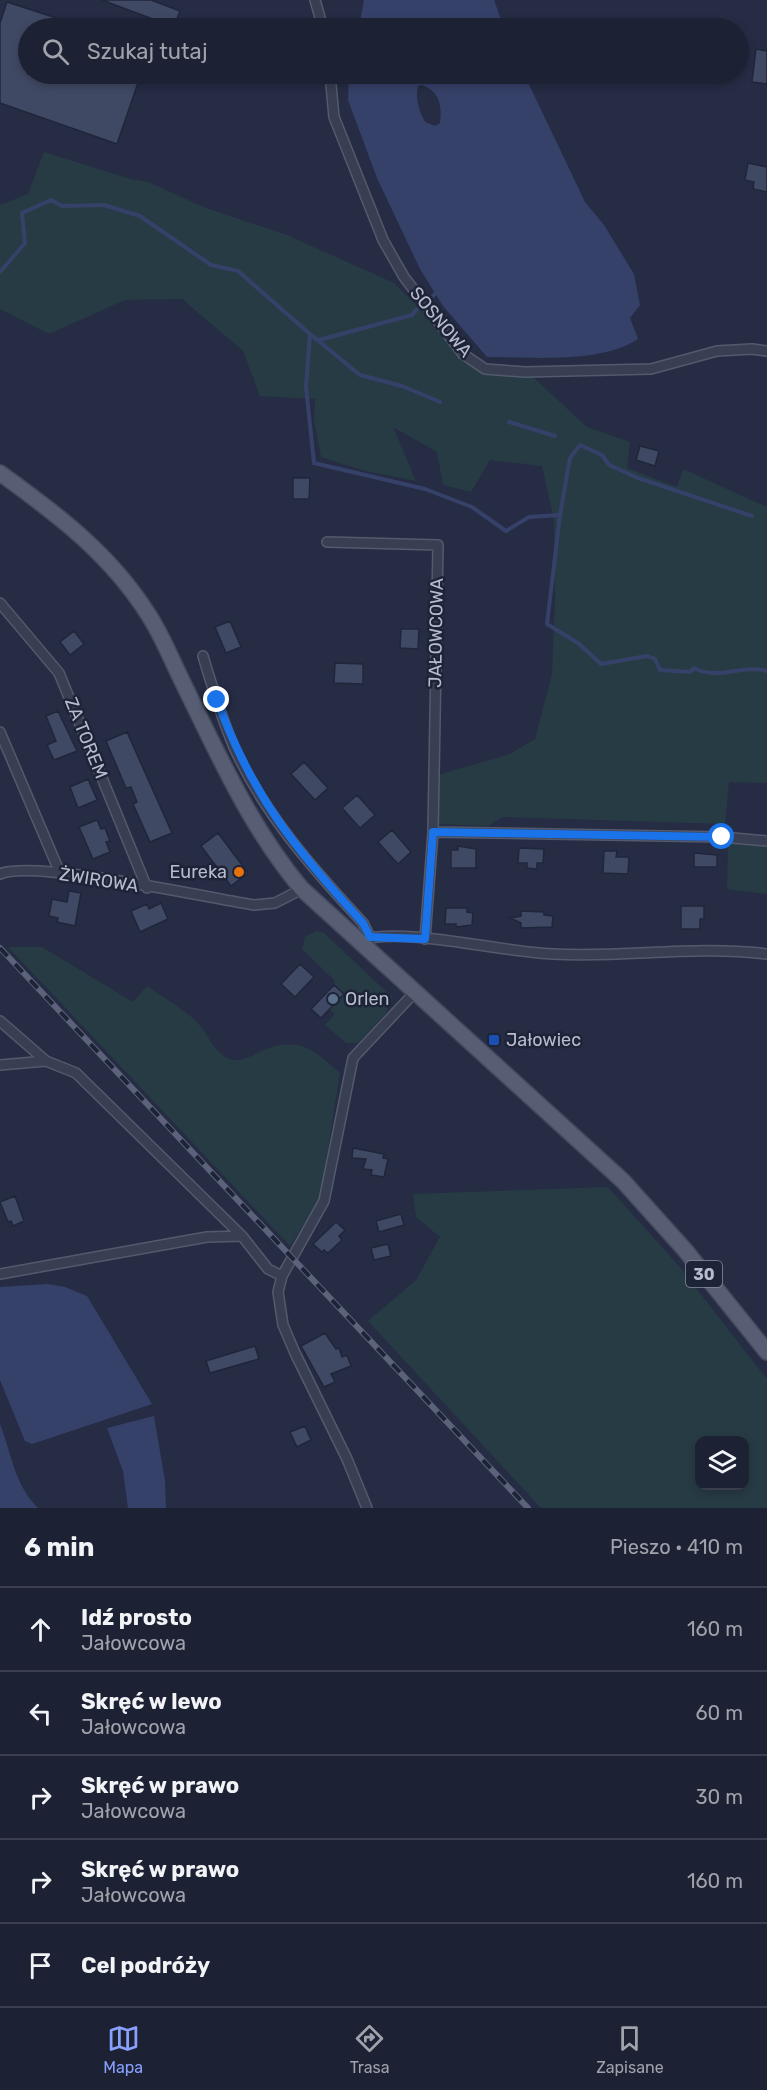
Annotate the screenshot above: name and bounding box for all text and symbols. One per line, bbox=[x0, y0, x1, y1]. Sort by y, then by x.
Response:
search box bbox=[18, 18, 749, 84]
icon: search bbox=[39, 35, 72, 68]
text: Szukaj tutaj bbox=[87, 38, 208, 65]
street label: SOSNOWA bbox=[405, 282, 477, 362]
street label: JAŁOWCOWA bbox=[424, 578, 448, 688]
route end bbox=[203, 686, 229, 712]
street label: ZA TOREM bbox=[60, 694, 112, 782]
route start bbox=[708, 823, 734, 849]
place label: Eureka bbox=[170, 861, 227, 883]
street label: ŻWIROWA bbox=[58, 863, 140, 897]
marker: Eureka bbox=[232, 865, 246, 879]
place label: Orlen bbox=[345, 988, 389, 1010]
marker: Orlen bbox=[326, 992, 340, 1006]
place label: Jałowiec bbox=[506, 1029, 581, 1051]
marker: Jałowiec bbox=[487, 1033, 501, 1047]
road number: 30 bbox=[686, 1261, 722, 1287]
map controls bbox=[695, 1436, 749, 1490]
button: layers bbox=[695, 1436, 749, 1490]
text: 6 min bbox=[24, 1532, 94, 1563]
text: Pieszo · 410 m bbox=[610, 1535, 743, 1559]
text: Idź prosto bbox=[81, 1604, 192, 1631]
icon: ahead bbox=[24, 1613, 57, 1646]
text: 160 m bbox=[687, 1617, 743, 1641]
text: Jałowcowa bbox=[81, 1631, 186, 1655]
text: Skręć w lewo bbox=[81, 1688, 222, 1715]
icon: left bbox=[24, 1697, 57, 1730]
text: 60 m bbox=[696, 1701, 743, 1725]
text: Jałowcowa bbox=[81, 1715, 186, 1739]
text: Skręć w prawo bbox=[81, 1772, 239, 1799]
icon: right bbox=[24, 1781, 57, 1814]
text: 30 m bbox=[696, 1785, 743, 1809]
text: Jałowcowa bbox=[81, 1799, 186, 1823]
text: Skręć w prawo bbox=[81, 1856, 239, 1883]
icon: right bbox=[24, 1865, 57, 1898]
text: 160 m bbox=[687, 1869, 743, 1893]
text: Jałowcowa bbox=[81, 1883, 186, 1907]
icon: arrive bbox=[24, 1949, 57, 1982]
text: Cel podróży bbox=[81, 1952, 210, 1979]
tab: Mapa bbox=[103, 2022, 143, 2077]
tab: Trasa bbox=[350, 2022, 390, 2077]
tab: Zapisane bbox=[596, 2022, 664, 2077]

